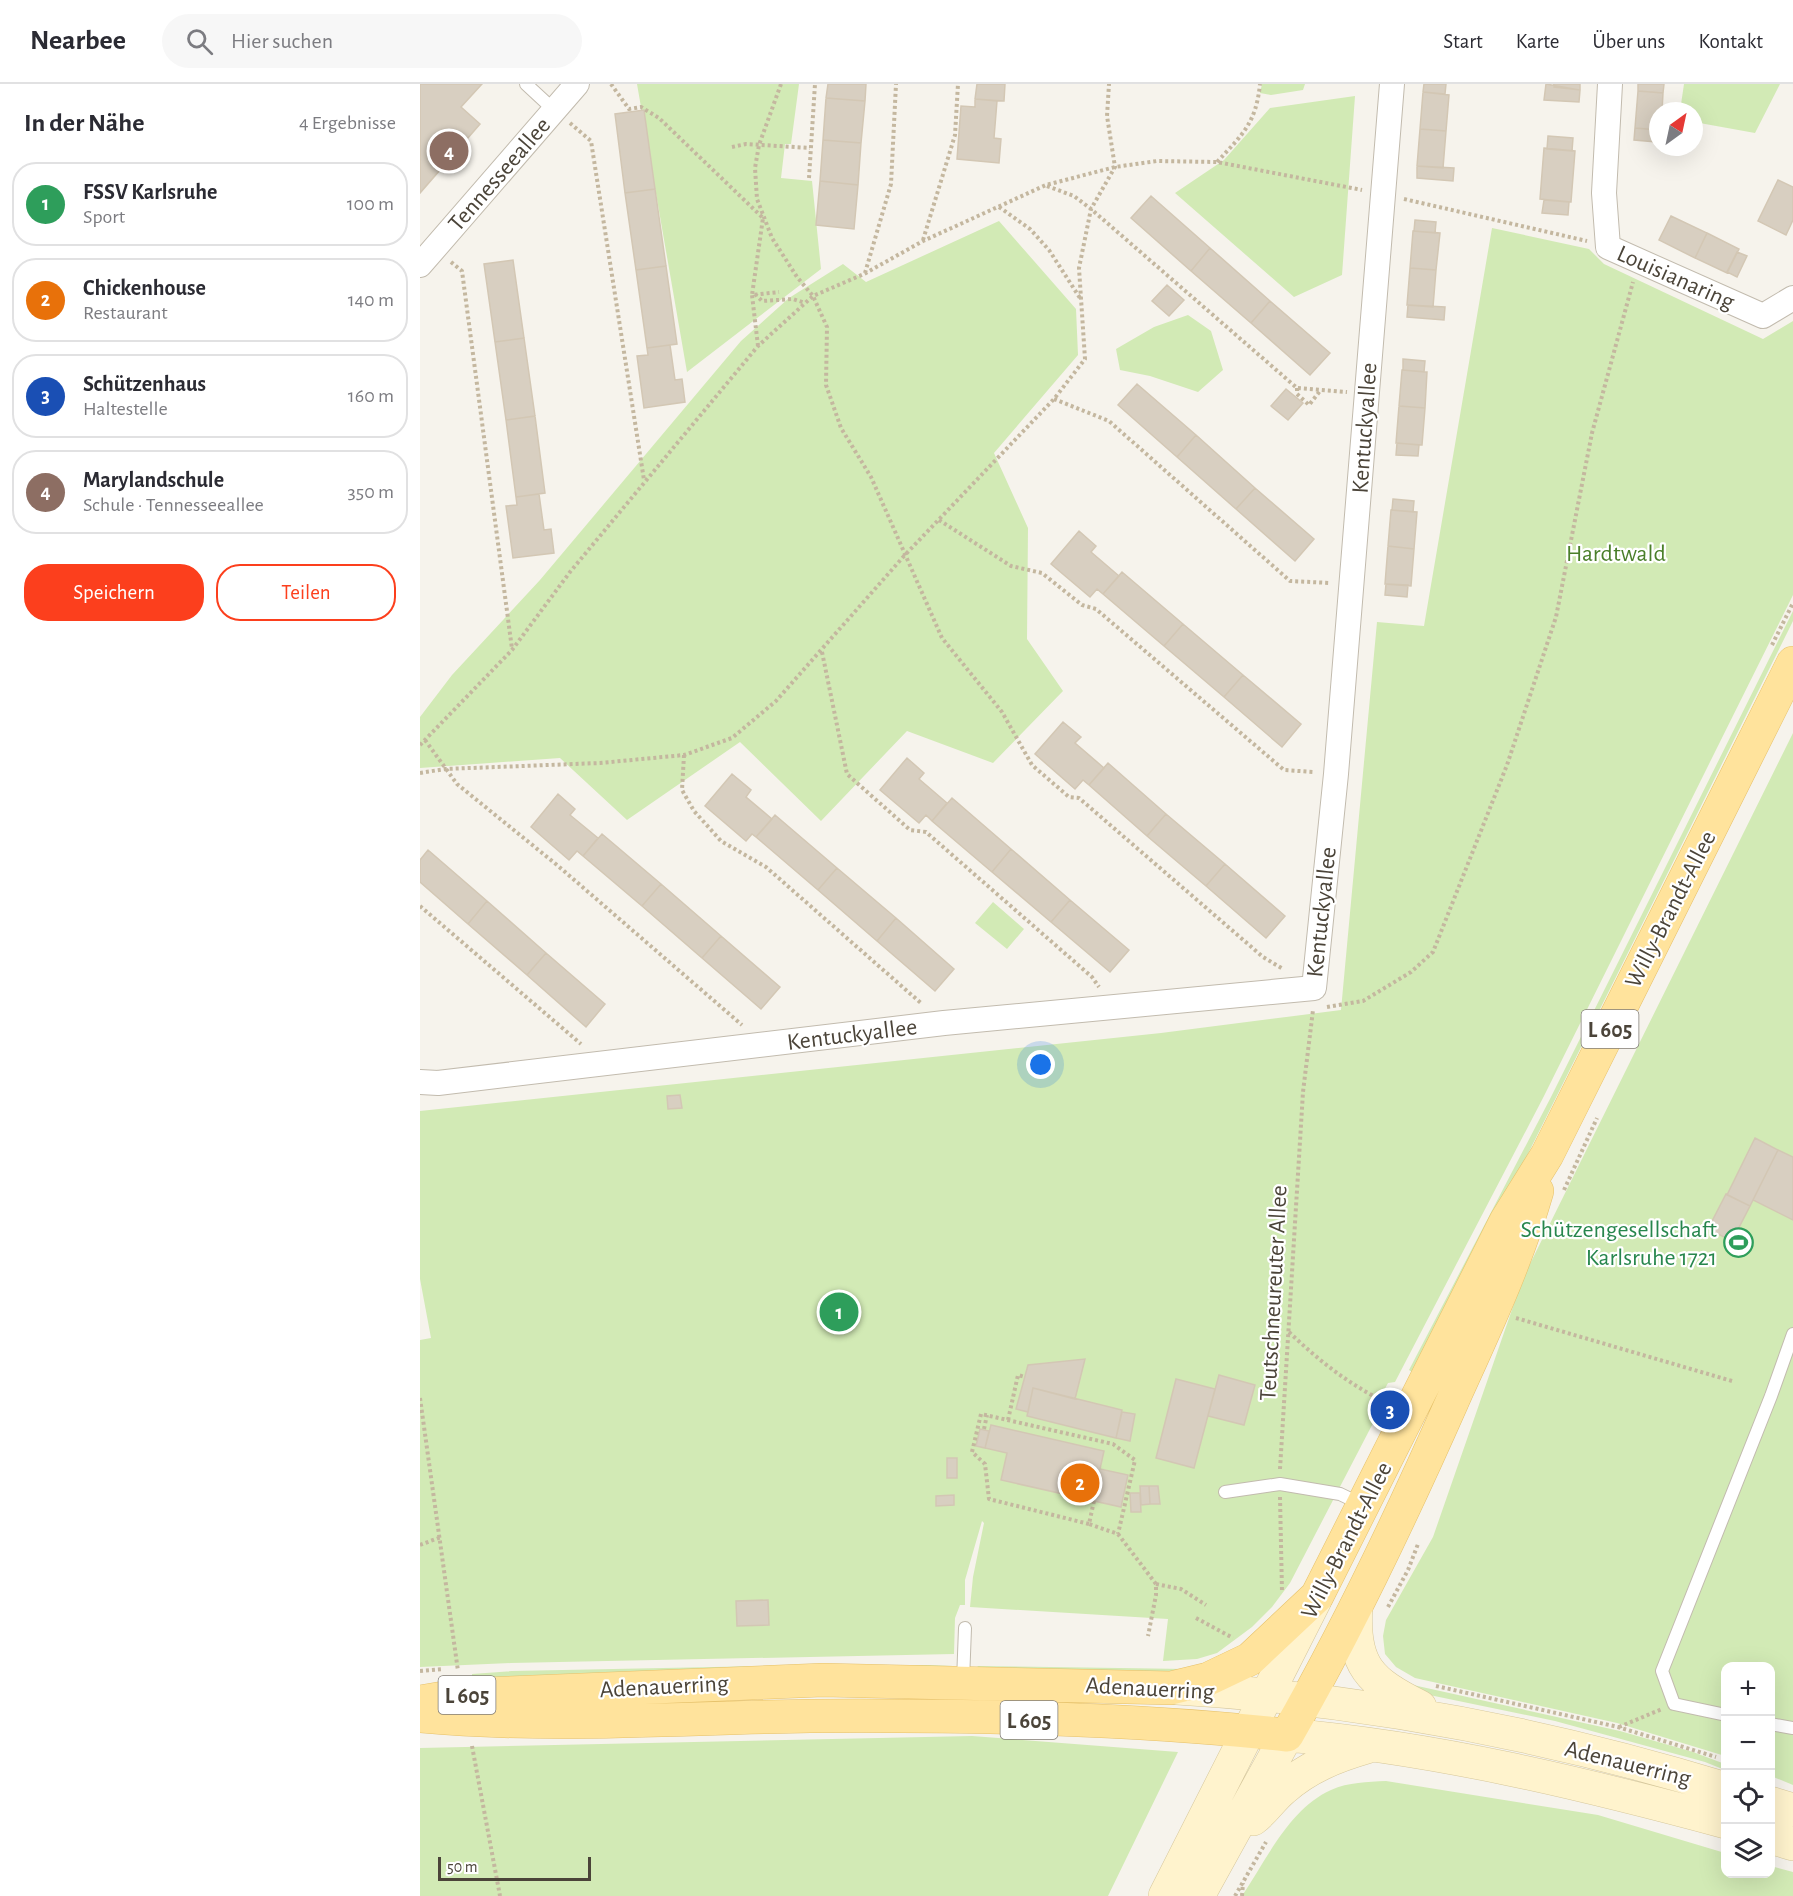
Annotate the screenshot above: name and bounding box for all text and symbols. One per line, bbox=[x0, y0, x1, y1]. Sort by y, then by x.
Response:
search box bbox=[162, 14, 582, 68]
icon: search bbox=[183, 25, 216, 58]
text: Nearbee bbox=[30, 27, 126, 55]
text: Hier suchen bbox=[231, 30, 333, 52]
text: Start bbox=[1443, 31, 1483, 52]
text: Karte bbox=[1516, 31, 1559, 52]
text: Über uns bbox=[1592, 31, 1665, 52]
text: Kontakt bbox=[1698, 31, 1763, 52]
north arrow bbox=[1649, 102, 1703, 156]
text: In der Nähe bbox=[24, 110, 144, 136]
text: 4 Ergebnisse bbox=[299, 113, 396, 133]
street label: Tennesseeallee bbox=[444, 113, 555, 236]
pin: 4 bbox=[429, 128, 468, 174]
text: FSSV Karlsruhe bbox=[83, 181, 217, 203]
text: 1 bbox=[42, 194, 49, 214]
text: 100 m bbox=[347, 194, 394, 214]
text: Sport bbox=[83, 207, 125, 227]
street label: Louisianaring bbox=[1613, 241, 1738, 315]
text: Chickenhouse bbox=[83, 277, 206, 299]
text: 2 bbox=[41, 290, 50, 310]
text: 140 m bbox=[348, 290, 394, 310]
text: Restaurant bbox=[83, 303, 168, 323]
street label: Kentuckyallee bbox=[1348, 362, 1382, 494]
text: Schützenhaus bbox=[83, 373, 206, 395]
text: 3 bbox=[41, 386, 50, 406]
text: 160 m bbox=[348, 386, 394, 406]
text: Haltestelle bbox=[83, 399, 168, 419]
text: Marylandschule bbox=[83, 469, 224, 491]
text: 4 bbox=[40, 482, 51, 502]
text: 350 m bbox=[348, 482, 394, 502]
text: Schule · Tennesseeallee bbox=[83, 495, 264, 515]
park label: Hardtwald bbox=[1566, 542, 1666, 566]
button: Speichern bbox=[24, 564, 204, 621]
button: Teilen bbox=[216, 564, 396, 621]
street label: Willy-Brandt-Allee bbox=[1621, 827, 1721, 992]
street label: Kentuckyallee bbox=[1303, 846, 1341, 979]
road number: L 605 bbox=[1582, 1010, 1638, 1048]
street label: Kentuckyallee bbox=[786, 1015, 919, 1055]
your location bbox=[1026, 1050, 1055, 1079]
street label: Teutschneureuter Allee bbox=[1256, 1185, 1292, 1402]
place label: Schützengesellschaft Karlsruhe 1721 bbox=[1520, 1218, 1717, 1270]
sports icon: Schützengesellschaft Karlsruhe 1721 bbox=[1722, 1227, 1754, 1259]
pin: 1 bbox=[820, 1290, 858, 1334]
pin: 3 bbox=[1370, 1388, 1410, 1432]
street label: Willy-Brandt-Allee bbox=[1297, 1458, 1397, 1623]
pin: 2 bbox=[1060, 1460, 1100, 1506]
map controls bbox=[1721, 1662, 1775, 1878]
button: + bbox=[1721, 1662, 1775, 1716]
street label: Adenauerring bbox=[599, 1672, 729, 1702]
street label: Adenauerring bbox=[1085, 1674, 1215, 1704]
road number: L 605 bbox=[438, 1676, 496, 1714]
road number: L 605 bbox=[1000, 1701, 1058, 1739]
button: − bbox=[1721, 1716, 1775, 1770]
street label: Adenauerring bbox=[1562, 1737, 1694, 1791]
button: locate bbox=[1721, 1770, 1775, 1824]
button: layers bbox=[1721, 1824, 1775, 1878]
scale bar bbox=[438, 1854, 591, 1882]
text: 50 m bbox=[447, 1859, 478, 1875]

